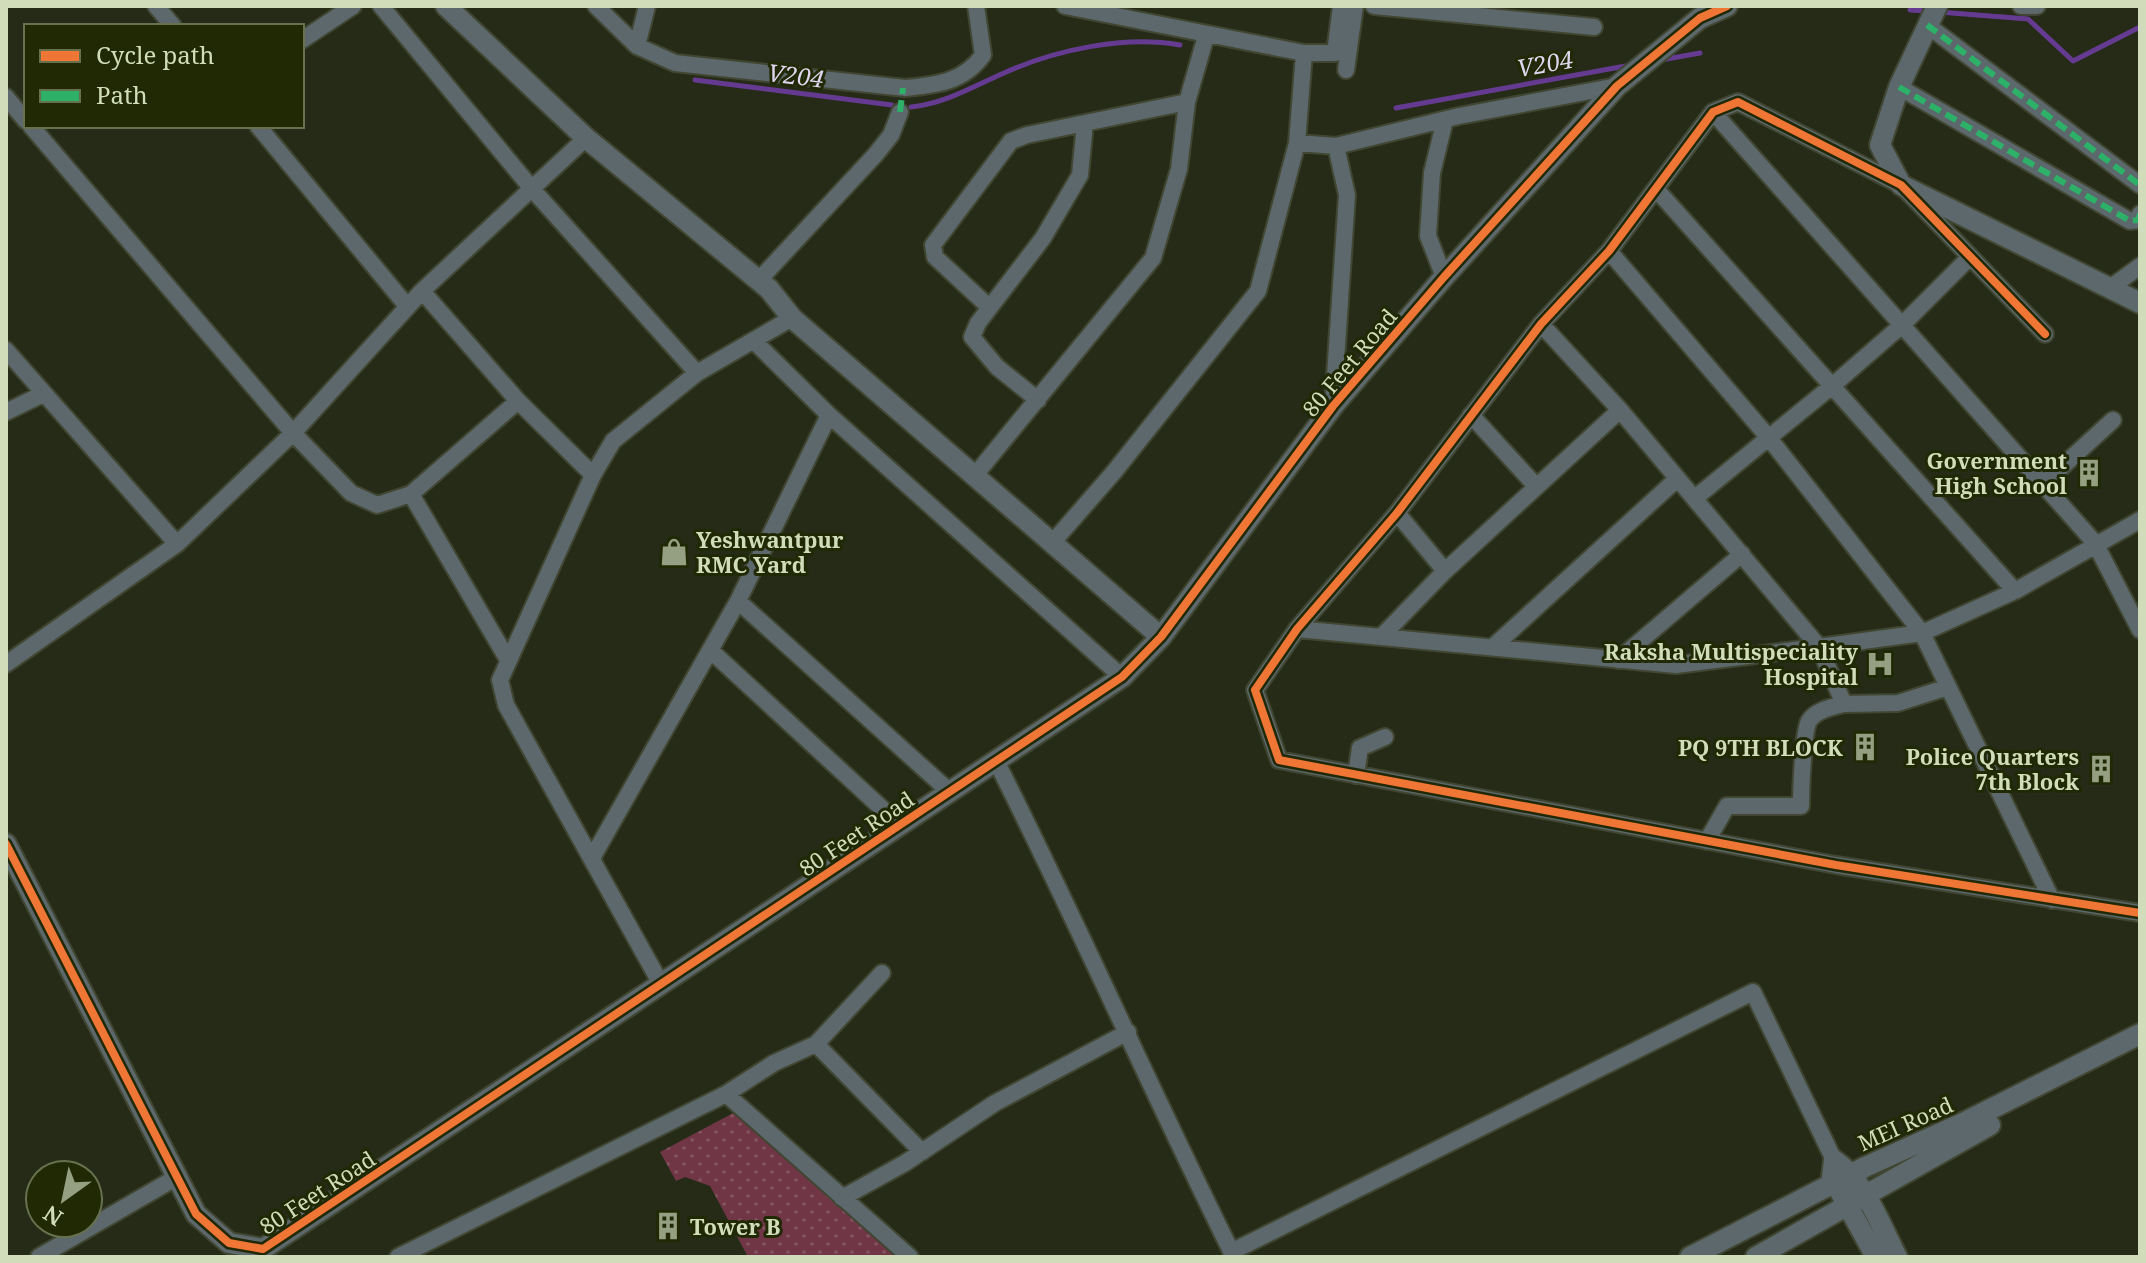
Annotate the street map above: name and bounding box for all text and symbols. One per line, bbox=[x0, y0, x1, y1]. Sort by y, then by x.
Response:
legend bbox=[24, 24, 304, 128]
text: Cycle path bbox=[96, 38, 215, 71]
water label: V204 bbox=[1514, 42, 1576, 84]
water label: V204 bbox=[766, 55, 826, 95]
text: Path bbox=[96, 78, 148, 111]
street label: 80 Feet Road bbox=[1295, 301, 1403, 422]
place label: Government High School bbox=[1927, 445, 2067, 500]
building icon: Government High School bbox=[2074, 458, 2104, 488]
place label: Yeshwantpur RMC Yard bbox=[696, 524, 844, 579]
shop icon: Yeshwantpur RMC Yard bbox=[659, 537, 689, 567]
place label: Raksha Multispeciality Hospital bbox=[1604, 636, 1858, 691]
hospital icon: Raksha Multispeciality Hospital bbox=[1865, 649, 1895, 679]
place label: PQ 9TH BLOCK bbox=[1678, 732, 1844, 762]
building icon: PQ 9TH BLOCK bbox=[1850, 732, 1880, 762]
place label: Police Quarters 7th Block bbox=[1906, 741, 2079, 796]
building icon: Police Quarters 7th Block bbox=[2086, 754, 2116, 784]
street label: 80 Feet Road bbox=[793, 783, 920, 882]
street label: MEI Road bbox=[1853, 1089, 1958, 1157]
street label: 80 Feet Road bbox=[253, 1143, 381, 1241]
north arrow bbox=[24, 1159, 104, 1239]
text: N bbox=[37, 1199, 68, 1234]
building icon: Tower B bbox=[653, 1211, 683, 1241]
place label: Tower B bbox=[690, 1211, 780, 1241]

